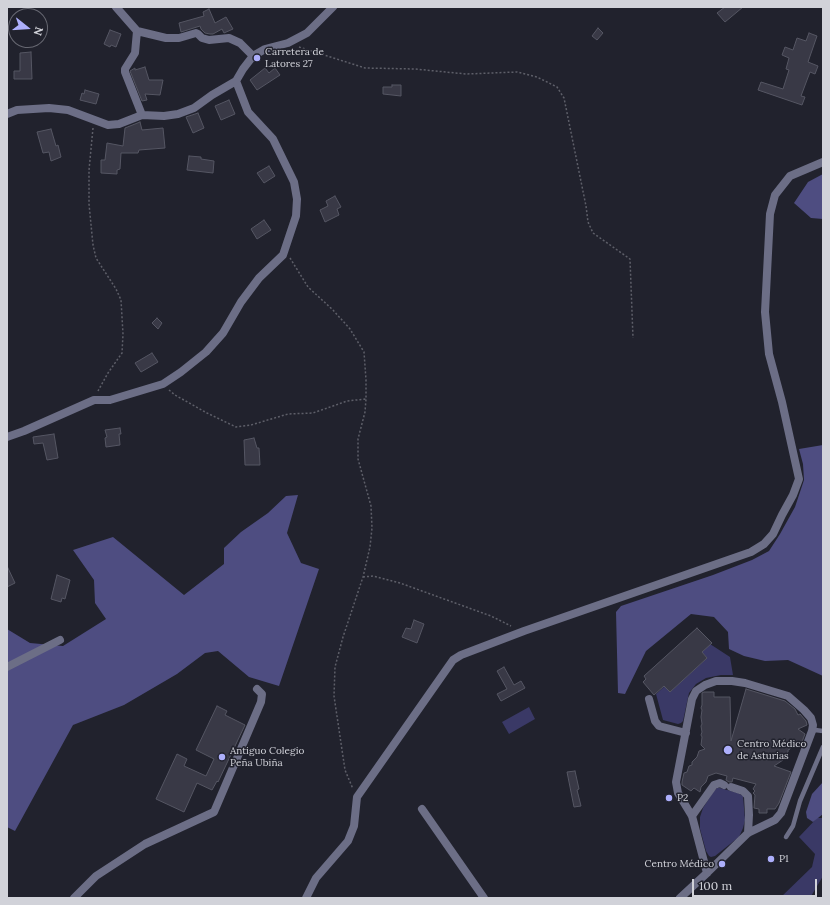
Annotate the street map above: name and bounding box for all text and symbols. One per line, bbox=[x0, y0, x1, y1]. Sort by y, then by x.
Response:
north arrow bbox=[8, 8, 48, 48]
text: N bbox=[31, 25, 46, 37]
place label: Carretera de Latores 27 bbox=[265, 46, 324, 70]
marker: Carretera de Latores 27 bbox=[252, 53, 262, 63]
place label: Centro Médico de Asturias bbox=[737, 738, 806, 762]
marker: Centro Médico de Asturias bbox=[722, 744, 734, 756]
place label: Antiguo Colegio Peña Ubiña bbox=[230, 745, 304, 768]
marker: Antiguo Colegio Peña Ubiña bbox=[217, 752, 227, 762]
place label: P2 bbox=[677, 792, 688, 804]
marker: P2 bbox=[664, 793, 674, 803]
place label: P1 bbox=[779, 853, 789, 865]
marker: P1 bbox=[766, 854, 776, 864]
place label: Centro Médico bbox=[645, 858, 714, 870]
marker: Centro Médico bbox=[717, 859, 727, 869]
scale bar bbox=[694, 871, 819, 897]
text: 100 m bbox=[699, 878, 732, 893]

